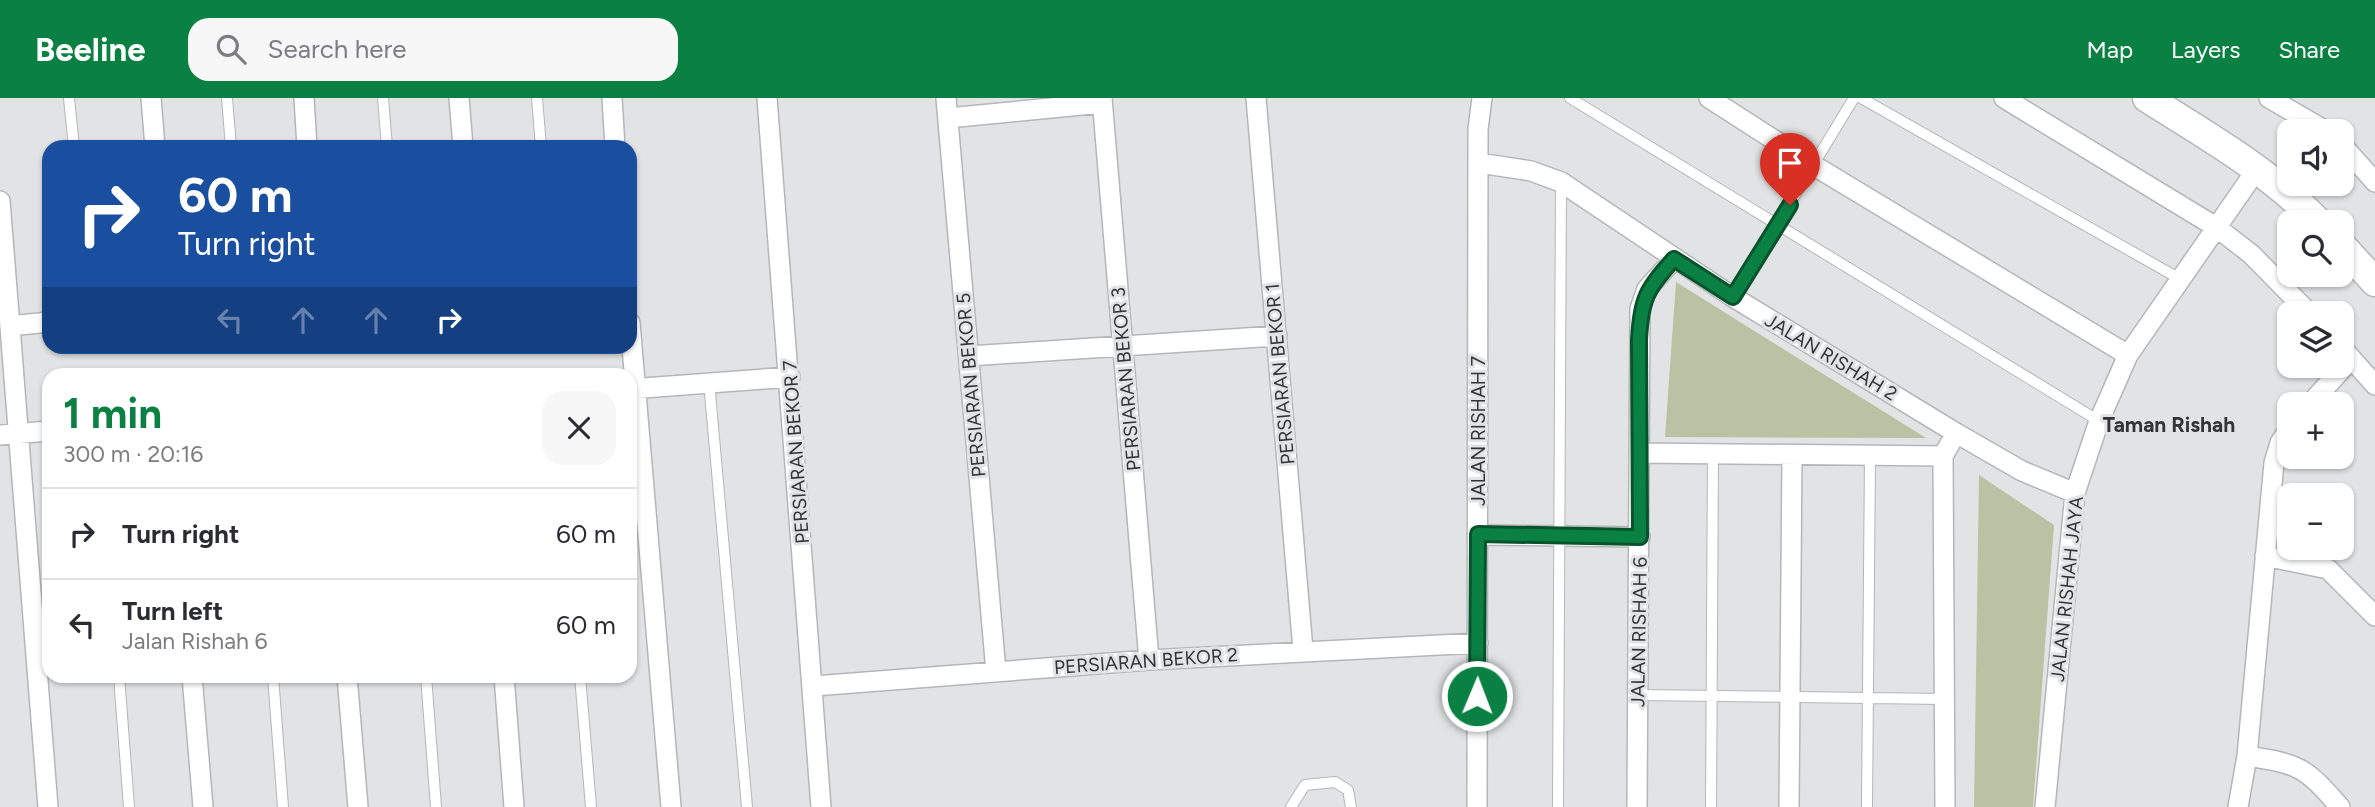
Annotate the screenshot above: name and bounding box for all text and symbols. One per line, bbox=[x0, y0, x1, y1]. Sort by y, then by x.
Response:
search box bbox=[188, 18, 678, 81]
text: Beeline bbox=[35, 30, 146, 69]
icon: search bbox=[212, 30, 250, 68]
text: Search here bbox=[268, 33, 406, 65]
text: Map bbox=[2086, 35, 2133, 64]
text: Layers bbox=[2171, 35, 2240, 64]
text: Share bbox=[2278, 35, 2340, 64]
map controls bbox=[2277, 119, 2354, 560]
button: sound bbox=[2277, 119, 2354, 196]
pin bbox=[1760, 133, 1820, 205]
icon: arrive bbox=[1771, 144, 1809, 182]
text: 60 m bbox=[178, 165, 293, 224]
icon: right bbox=[63, 168, 154, 259]
button: search bbox=[2277, 210, 2354, 287]
text: Turn right bbox=[178, 225, 316, 263]
street label: PERSIARAN BEKOR 1 bbox=[1261, 283, 1299, 465]
street label: PERSIARAN BEKOR 3 bbox=[1107, 286, 1145, 472]
street label: PERSIARAN BEKOR 5 bbox=[951, 292, 991, 478]
icon: left bbox=[211, 301, 249, 339]
icon: ahead bbox=[284, 301, 322, 339]
icon: ahead bbox=[357, 301, 395, 339]
icon: right bbox=[430, 301, 468, 339]
button: layers bbox=[2277, 301, 2354, 378]
street label: JALAN RISHAH 2 bbox=[1761, 308, 1901, 406]
street label: JALAN RISHAH 7 bbox=[1467, 356, 1490, 506]
street label: PERSIARAN BEKOR 7 bbox=[778, 359, 814, 545]
text: 1 min bbox=[63, 388, 162, 439]
button: close bbox=[542, 391, 616, 465]
button: + bbox=[2277, 392, 2354, 469]
district label: Taman Rishah bbox=[2103, 412, 2235, 437]
text: 300 m · 20:16 bbox=[63, 440, 203, 468]
button: − bbox=[2277, 483, 2354, 560]
street label: JALAN RISHAH JAYA bbox=[2046, 495, 2088, 683]
icon: right bbox=[63, 515, 101, 553]
text: Turn right bbox=[122, 518, 239, 550]
text: 60 m bbox=[556, 518, 616, 550]
street label: JALAN RISHAH 6 bbox=[1626, 556, 1652, 707]
text: Turn left bbox=[122, 595, 223, 627]
icon: left bbox=[63, 606, 101, 644]
text: 60 m bbox=[556, 609, 616, 641]
text: Jalan Rishah 6 bbox=[122, 627, 267, 655]
street label: PERSIARAN BEKOR 2 bbox=[1053, 643, 1239, 679]
position arrow bbox=[1440, 659, 1514, 733]

